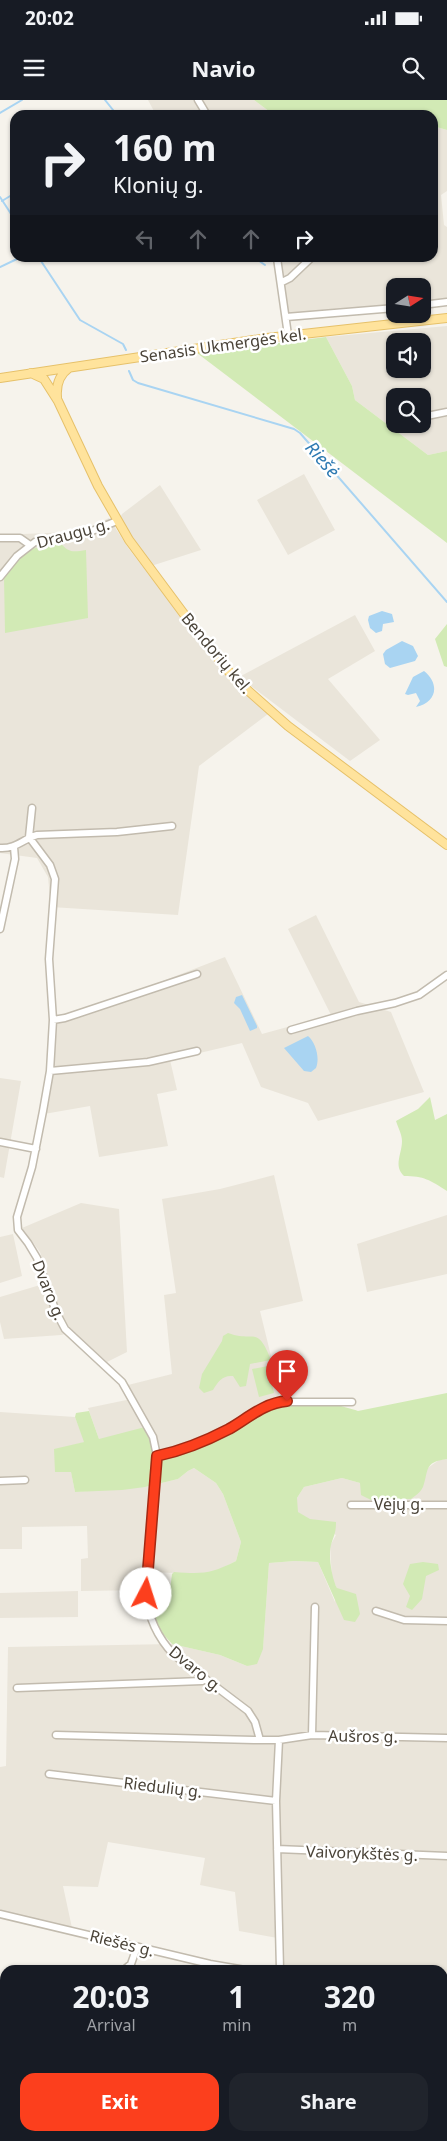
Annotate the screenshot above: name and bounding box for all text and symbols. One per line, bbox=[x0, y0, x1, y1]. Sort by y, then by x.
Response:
text: 20:02 bbox=[25, 5, 74, 31]
text: Navio bbox=[192, 53, 255, 83]
icon: menu bbox=[20, 54, 48, 82]
icon: search bbox=[399, 54, 427, 82]
text: 160 m bbox=[113, 124, 216, 171]
icon: right bbox=[30, 130, 95, 195]
text: Klonių g. bbox=[113, 169, 204, 199]
icon: left bbox=[131, 225, 159, 253]
icon: ahead bbox=[184, 225, 212, 253]
icon: ahead bbox=[237, 225, 265, 253]
icon: right bbox=[290, 225, 318, 253]
north arrow bbox=[386, 278, 431, 322]
map controls bbox=[386, 278, 431, 433]
street label: Senasis Ukmergės kel. bbox=[138, 322, 308, 368]
button: sound bbox=[386, 333, 431, 378]
button: search bbox=[386, 388, 431, 433]
water label: Riešė bbox=[301, 436, 345, 482]
street label: Draugų g. bbox=[34, 513, 112, 553]
street label: Bendorių kel. bbox=[177, 608, 257, 698]
street label: Dvaro g. bbox=[27, 1257, 71, 1323]
pin bbox=[266, 1350, 308, 1401]
icon: arrive bbox=[273, 1357, 301, 1385]
street label: Vėjų g. bbox=[374, 1493, 424, 1515]
position arrow bbox=[119, 1567, 171, 1619]
street label: Dvaro g. bbox=[165, 1641, 227, 1697]
street label: Aušros g. bbox=[328, 1724, 398, 1748]
street label: Riedulių g. bbox=[122, 1771, 204, 1803]
street label: Vaivorykštės g. bbox=[306, 1840, 418, 1866]
street label: Riešės g. bbox=[87, 1924, 157, 1962]
text: 20:03 bbox=[73, 1976, 150, 2017]
text: 1 bbox=[228, 1976, 245, 2017]
text: 320 bbox=[324, 1976, 375, 2017]
text: Arrival bbox=[87, 2014, 136, 2036]
text: min bbox=[222, 2014, 251, 2036]
text: m bbox=[342, 2014, 357, 2036]
button: Exit bbox=[20, 2073, 219, 2131]
button: Share bbox=[229, 2073, 428, 2131]

